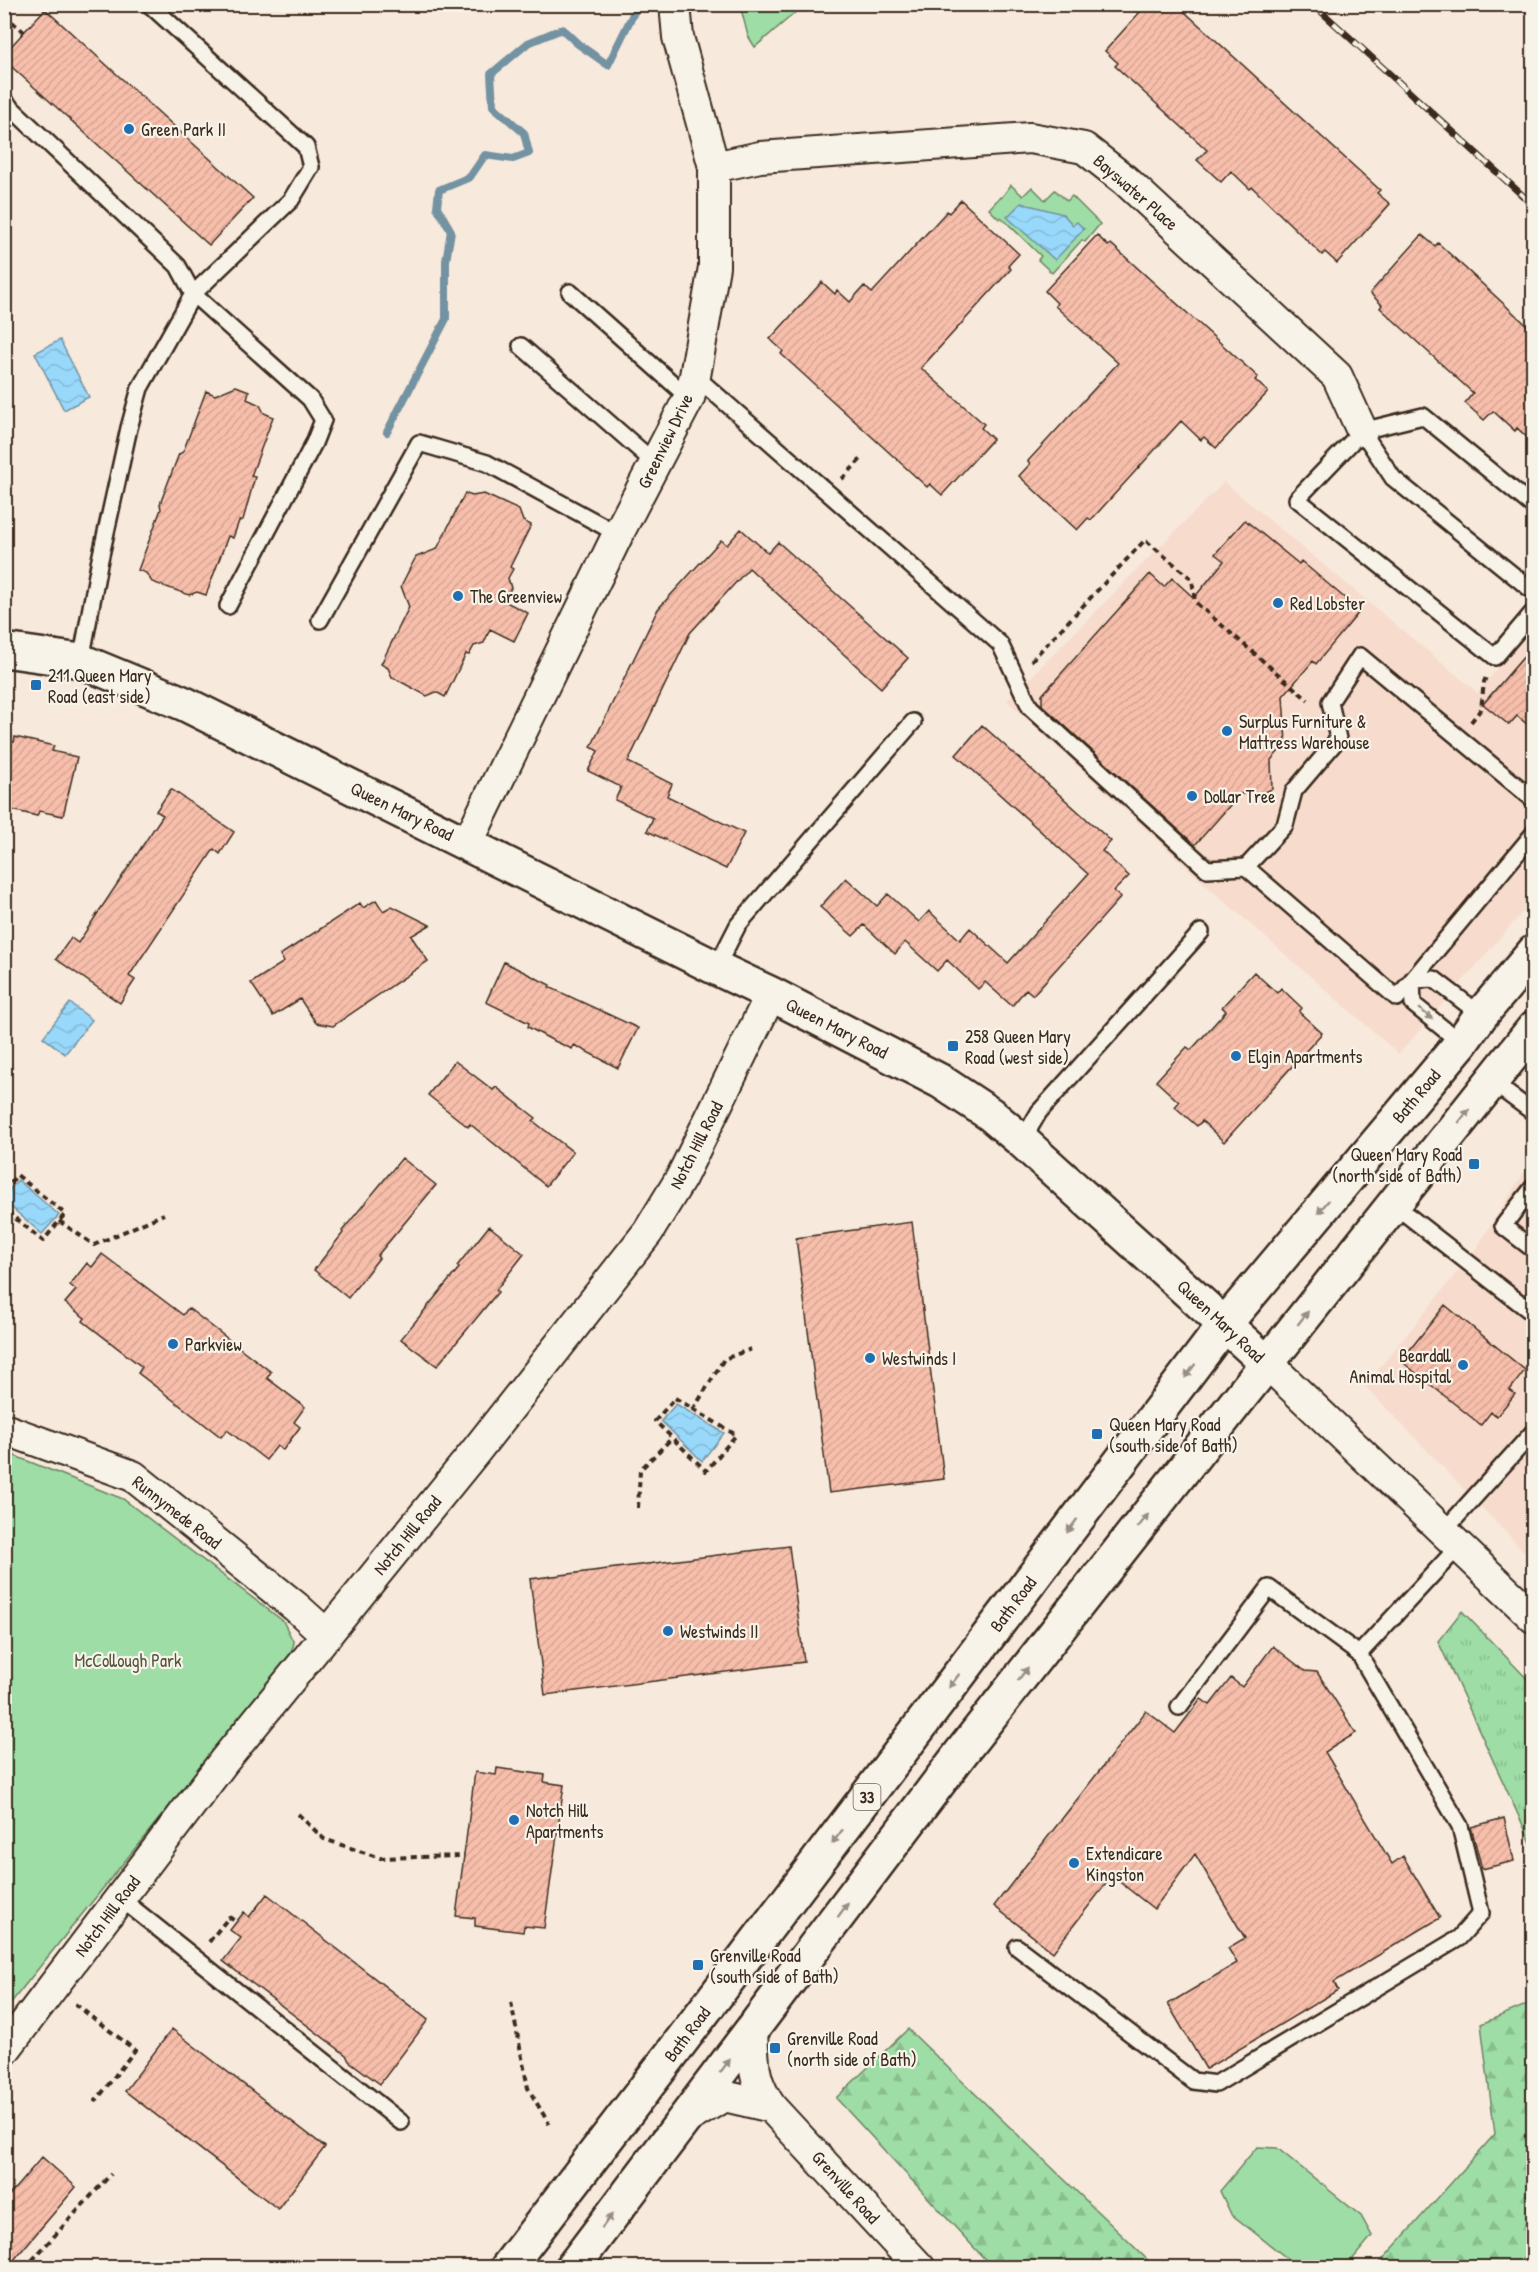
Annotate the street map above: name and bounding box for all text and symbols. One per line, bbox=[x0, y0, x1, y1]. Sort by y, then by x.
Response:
place label: Green Park II bbox=[141, 117, 226, 142]
marker: Green Park II bbox=[122, 122, 136, 136]
street label: Bayswater Place bbox=[1088, 148, 1184, 236]
street label: Greenview Drive bbox=[631, 389, 699, 493]
place label: The Greenview bbox=[470, 584, 562, 609]
marker: The Greenview bbox=[451, 589, 465, 603]
place label: Red Lobster bbox=[1290, 591, 1365, 616]
marker: Red Lobster bbox=[1271, 596, 1285, 610]
place label: 211 Queen Mary Road (east side) bbox=[48, 663, 152, 709]
marker: 211 Queen Mary Road (east side) bbox=[29, 678, 43, 692]
place label: Surplus Furniture & Mattress Warehouse bbox=[1239, 709, 1370, 755]
marker: Surplus Furniture & Mattress Warehouse bbox=[1220, 724, 1234, 738]
street label: Queen Mary Road bbox=[346, 775, 458, 847]
place label: Dollar Tree bbox=[1204, 784, 1275, 809]
marker: Dollar Tree bbox=[1185, 789, 1199, 803]
street label: Queen Mary Road bbox=[782, 992, 892, 1064]
one-way arrow bbox=[1418, 1008, 1434, 1021]
place label: 258 Queen Mary Road (west side) bbox=[965, 1024, 1071, 1070]
marker: 258 Queen Mary Road (west side) bbox=[946, 1039, 960, 1053]
place label: Elgin Apartments bbox=[1248, 1044, 1362, 1069]
marker: Elgin Apartments bbox=[1229, 1049, 1243, 1063]
street label: Bath Road bbox=[1386, 1064, 1446, 1128]
street label: Notch Hill Road bbox=[663, 1097, 729, 1193]
one-way arrow bbox=[1458, 1108, 1471, 1124]
place label: Queen Mary Road (north side of Bath) bbox=[1332, 1142, 1462, 1188]
marker: Queen Mary Road (north side of Bath) bbox=[1467, 1157, 1481, 1171]
one-way arrow bbox=[1316, 1199, 1329, 1215]
street label: Queen Mary Road bbox=[1172, 1274, 1270, 1368]
one-way arrow bbox=[1297, 1310, 1309, 1325]
place label: Parkview bbox=[185, 1332, 242, 1357]
marker: Parkview bbox=[166, 1337, 180, 1351]
place label: Beardall Animal Hospital bbox=[1349, 1343, 1451, 1389]
place label: Westwinds I bbox=[882, 1346, 956, 1371]
marker: Westwinds I bbox=[863, 1351, 877, 1365]
marker: Beardall Animal Hospital bbox=[1456, 1358, 1470, 1372]
one-way arrow bbox=[1184, 1362, 1196, 1378]
place label: Queen Mary Road (south side of Bath) bbox=[1109, 1412, 1238, 1458]
marker: Queen Mary Road (south side of Bath) bbox=[1090, 1427, 1104, 1441]
street label: Runnymede Road bbox=[127, 1469, 227, 1555]
street label: Notch Hill Road bbox=[367, 1490, 447, 1580]
one-way arrow bbox=[1137, 1513, 1149, 1528]
one-way arrow bbox=[1066, 1518, 1079, 1534]
street label: Bath Road bbox=[984, 1571, 1042, 1637]
place label: Westwinds II bbox=[680, 1619, 758, 1644]
marker: Westwinds II bbox=[661, 1624, 675, 1638]
park label: McCollough Park bbox=[75, 1648, 182, 1673]
one-way arrow bbox=[1017, 1666, 1030, 1682]
one-way arrow bbox=[949, 1674, 961, 1689]
road number: 33 bbox=[854, 1784, 880, 1810]
place label: Notch Hill Apartments bbox=[526, 1798, 603, 1844]
marker: Notch Hill Apartments bbox=[507, 1813, 521, 1827]
one-way arrow bbox=[831, 1829, 843, 1844]
place label: Extendicare Kingston bbox=[1086, 1841, 1163, 1887]
marker: Extendicare Kingston bbox=[1067, 1856, 1081, 1870]
street label: Notch Hill Road bbox=[68, 1870, 146, 1962]
one-way arrow bbox=[837, 1903, 849, 1919]
place label: Grenville Road (south side of Bath) bbox=[710, 1943, 839, 1989]
marker: Grenville Road (south side of Bath) bbox=[691, 1958, 705, 1972]
street label: Bath Road bbox=[658, 2001, 716, 2067]
place label: Grenville Road (north side of Bath) bbox=[787, 2026, 917, 2072]
marker: Grenville Road (north side of Bath) bbox=[768, 2041, 782, 2055]
one-way arrow bbox=[719, 2058, 732, 2074]
street label: Grenville Road bbox=[806, 2145, 886, 2229]
one-way arrow bbox=[601, 2213, 613, 2229]

